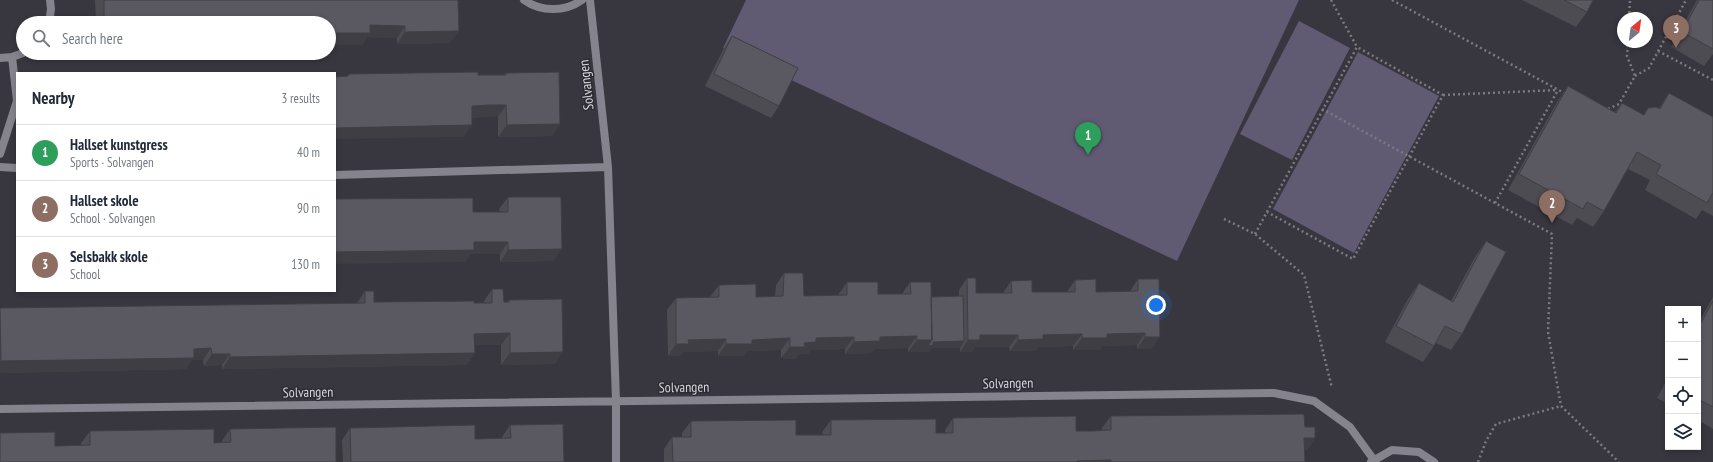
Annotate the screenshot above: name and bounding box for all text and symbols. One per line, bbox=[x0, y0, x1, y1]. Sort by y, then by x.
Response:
north arrow bbox=[1617, 12, 1653, 48]
pin: 3 bbox=[1663, 15, 1689, 48]
search box bbox=[16, 16, 336, 60]
icon: search bbox=[30, 27, 52, 49]
text: Search here bbox=[62, 29, 123, 48]
street label: Solvangen bbox=[574, 59, 598, 111]
text: Nearby bbox=[32, 87, 75, 109]
text: 3 results bbox=[281, 90, 320, 107]
pin: 1 bbox=[1075, 122, 1101, 155]
text: Hallset kunstgress bbox=[70, 135, 168, 154]
text: 1 bbox=[42, 144, 48, 161]
text: 40 m bbox=[297, 144, 320, 161]
text: Sports · Solvangen bbox=[70, 154, 154, 171]
pin: 2 bbox=[1539, 190, 1565, 223]
text: Hallset skole bbox=[70, 191, 139, 210]
text: 2 bbox=[42, 200, 48, 217]
text: 90 m bbox=[297, 200, 320, 217]
text: School · Solvangen bbox=[70, 210, 155, 227]
text: Selsbakk skole bbox=[70, 247, 148, 266]
text: 3 bbox=[42, 256, 48, 273]
text: 130 m bbox=[291, 256, 320, 273]
text: School bbox=[70, 266, 100, 283]
your location bbox=[1146, 295, 1166, 315]
map controls bbox=[1665, 306, 1701, 450]
button: + bbox=[1665, 306, 1701, 342]
button: − bbox=[1665, 342, 1701, 378]
street label: Solvangen bbox=[983, 374, 1033, 392]
street label: Solvangen bbox=[659, 378, 709, 396]
button: locate bbox=[1665, 378, 1701, 414]
street label: Solvangen bbox=[283, 383, 333, 401]
button: layers bbox=[1665, 414, 1701, 450]

